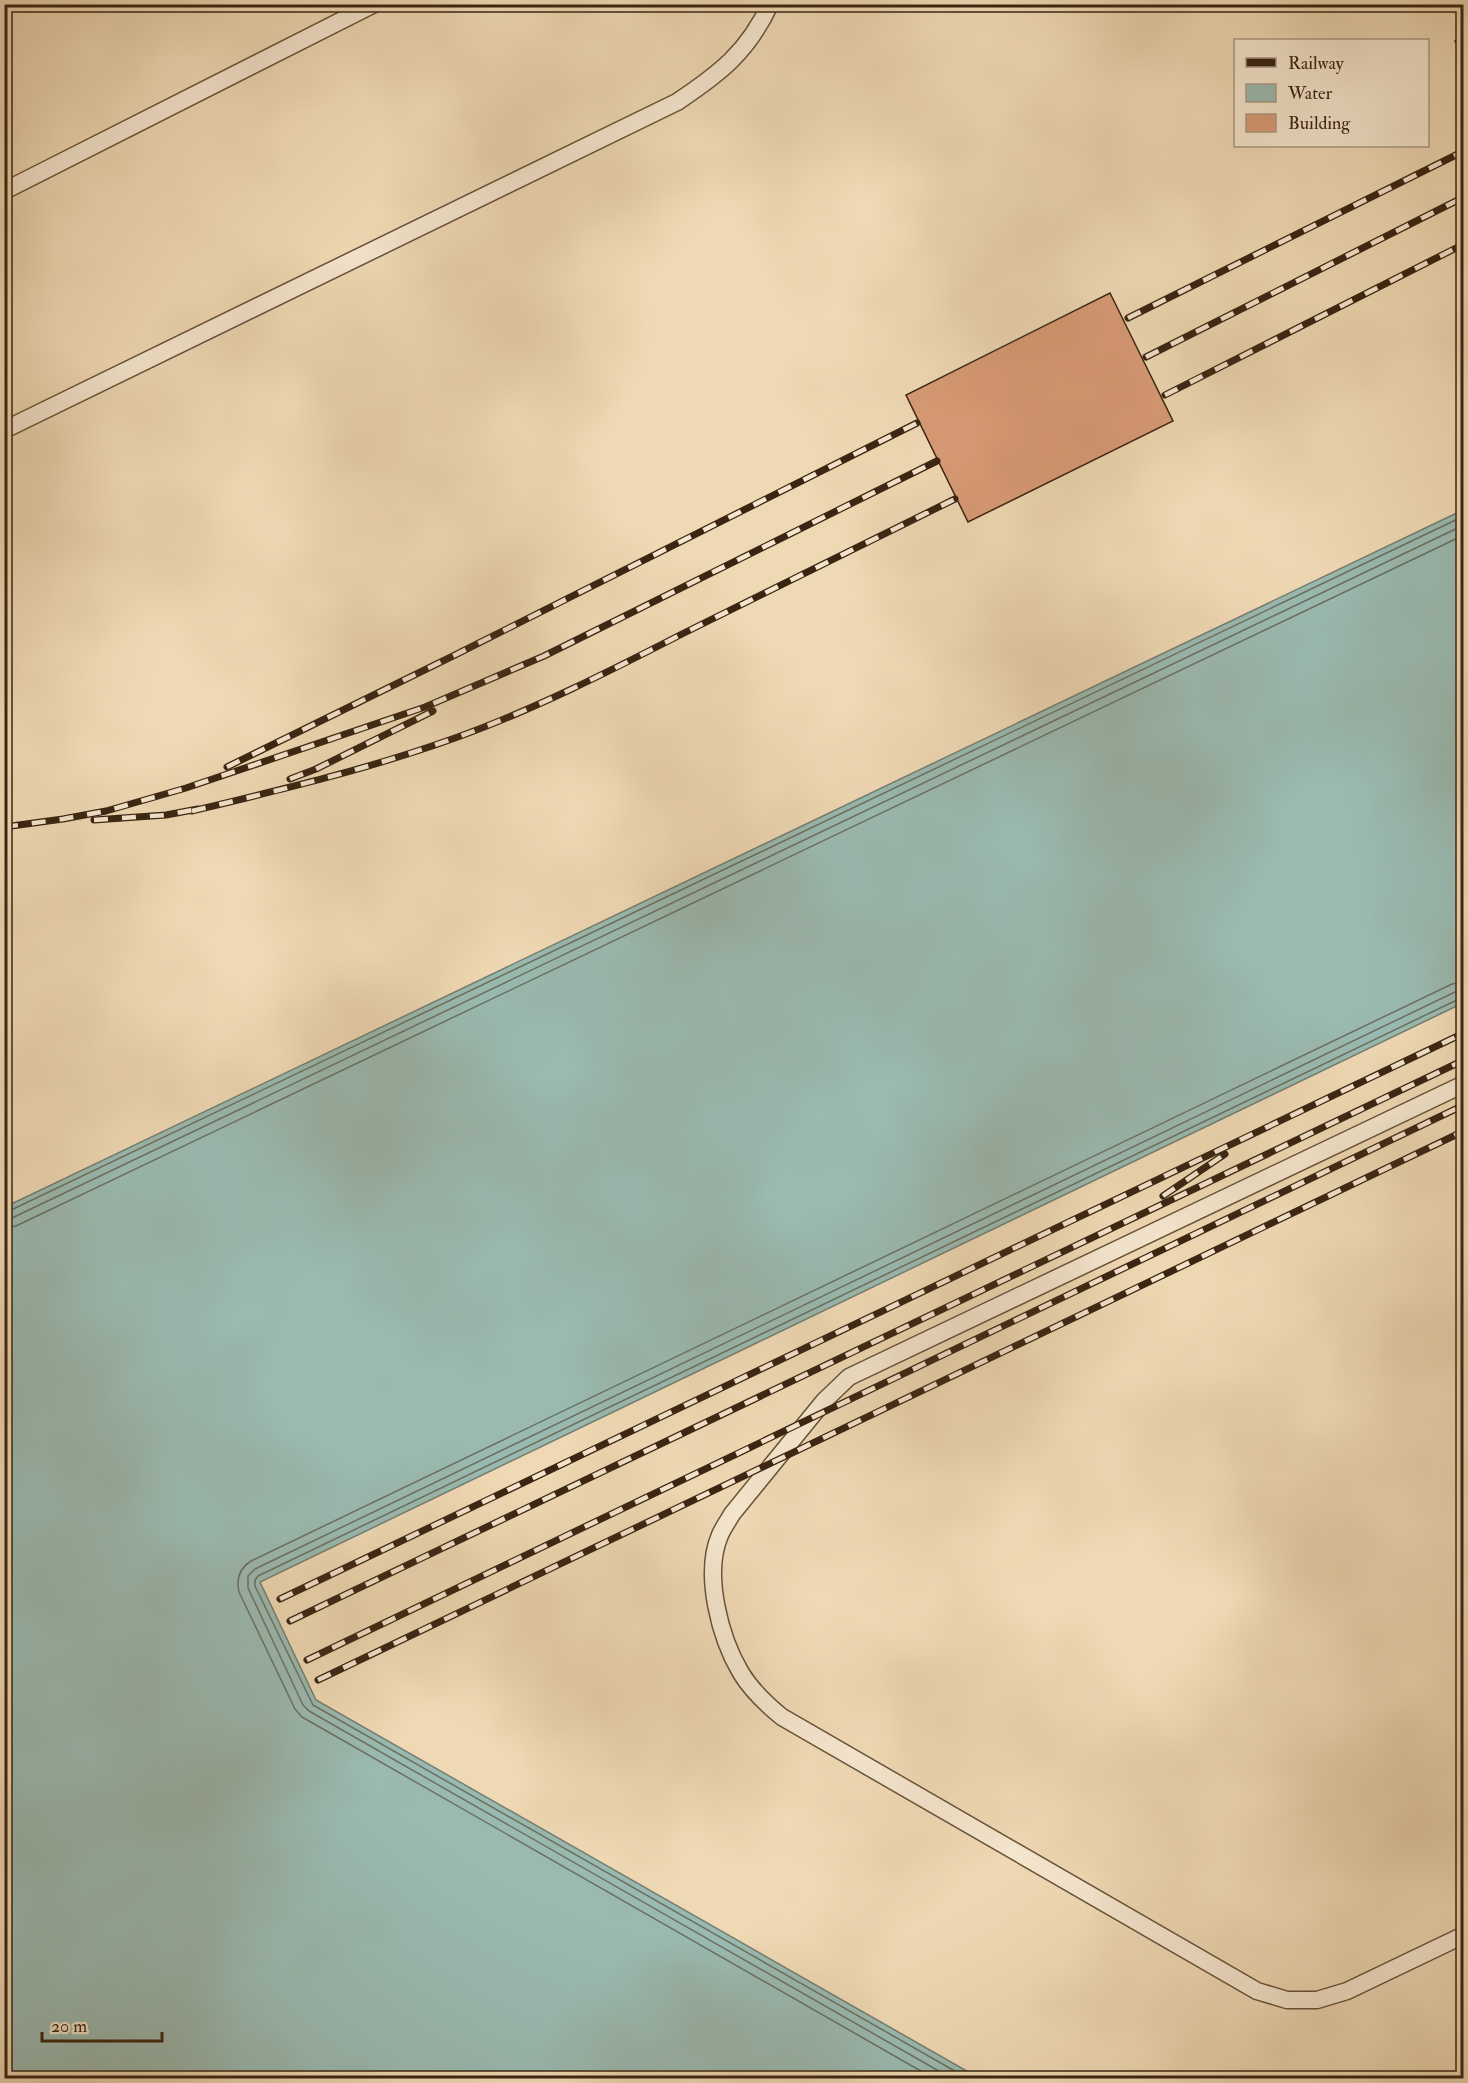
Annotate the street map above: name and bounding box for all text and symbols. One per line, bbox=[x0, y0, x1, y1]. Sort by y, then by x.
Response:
legend bbox=[1234, 39, 1429, 147]
text: Railway bbox=[1288, 52, 1345, 75]
text: Water bbox=[1287, 82, 1332, 105]
text: Building bbox=[1288, 112, 1351, 135]
scale bar bbox=[42, 2005, 162, 2043]
text: 20 m bbox=[51, 2015, 87, 2038]

